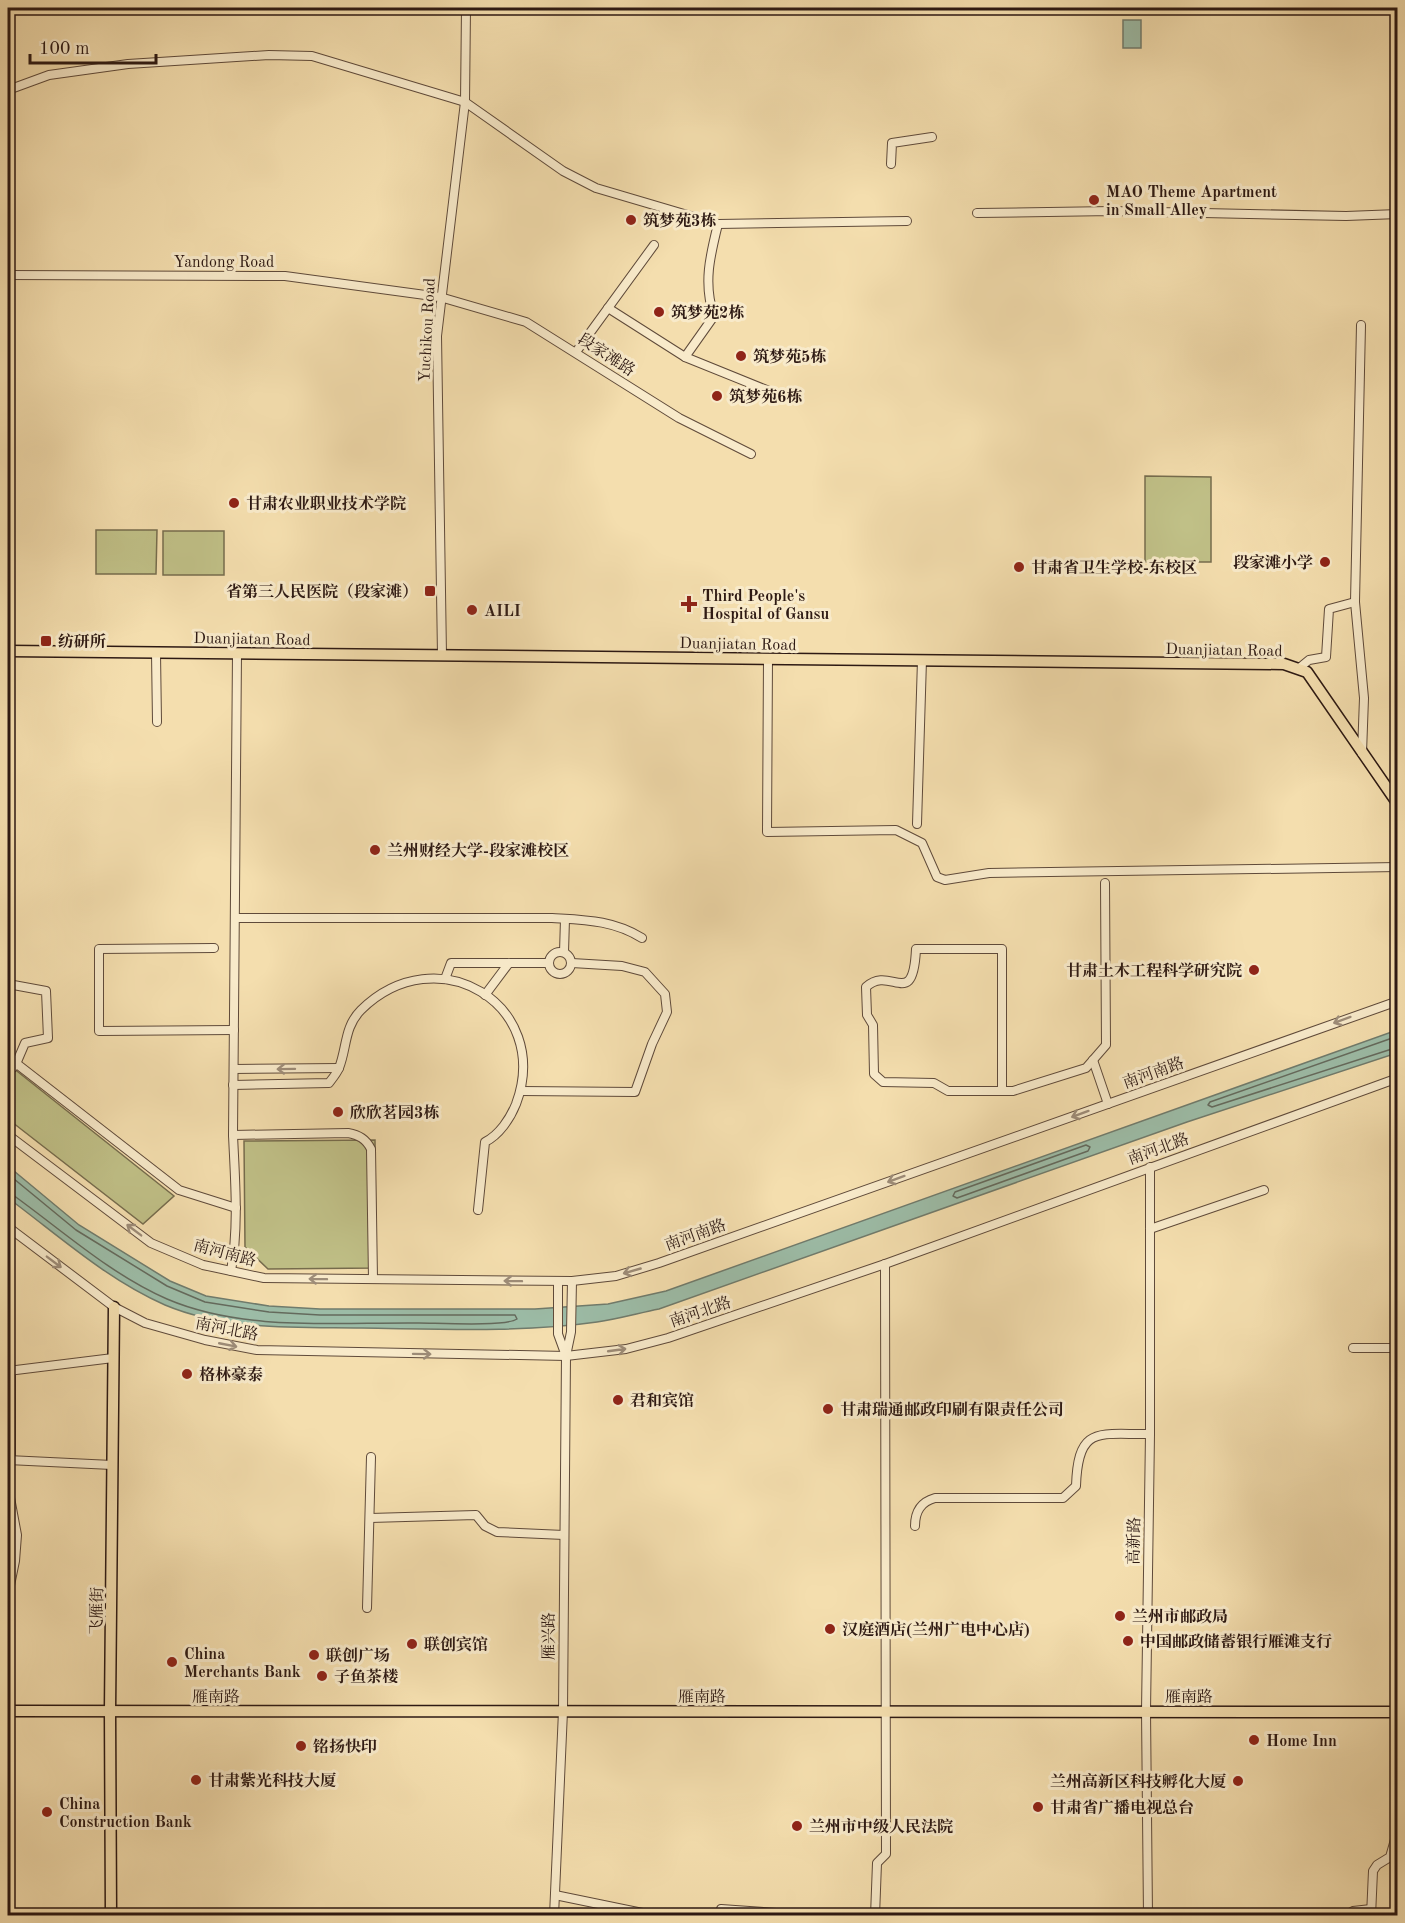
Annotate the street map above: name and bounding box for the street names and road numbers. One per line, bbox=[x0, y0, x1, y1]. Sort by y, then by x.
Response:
street label: Yandong Road bbox=[174, 255, 274, 271]
street label: Yuchikou Road bbox=[417, 277, 439, 383]
street label: 段家滩路 bbox=[575, 330, 638, 380]
street label: Duanjiatan Road bbox=[193, 631, 311, 649]
street label: Duanjiatan Road bbox=[679, 636, 797, 654]
street label: Duanjiatan Road bbox=[1165, 642, 1283, 660]
street label: 南河南路 bbox=[1120, 1054, 1186, 1092]
street label: 南河北路 bbox=[1125, 1130, 1191, 1168]
street label: 南河南路 bbox=[662, 1216, 728, 1254]
street label: 南河南路 bbox=[191, 1236, 258, 1270]
street label: 南河北路 bbox=[667, 1293, 734, 1331]
street label: 南河北路 bbox=[194, 1314, 260, 1344]
street label: 高新路 bbox=[1125, 1517, 1143, 1565]
street label: 飞雁街 bbox=[88, 1587, 106, 1635]
street label: 雁兴路 bbox=[540, 1612, 558, 1660]
street label: 雁南路 bbox=[192, 1688, 240, 1706]
street label: 雁南路 bbox=[678, 1688, 726, 1706]
street label: 雁南路 bbox=[1165, 1688, 1213, 1706]

